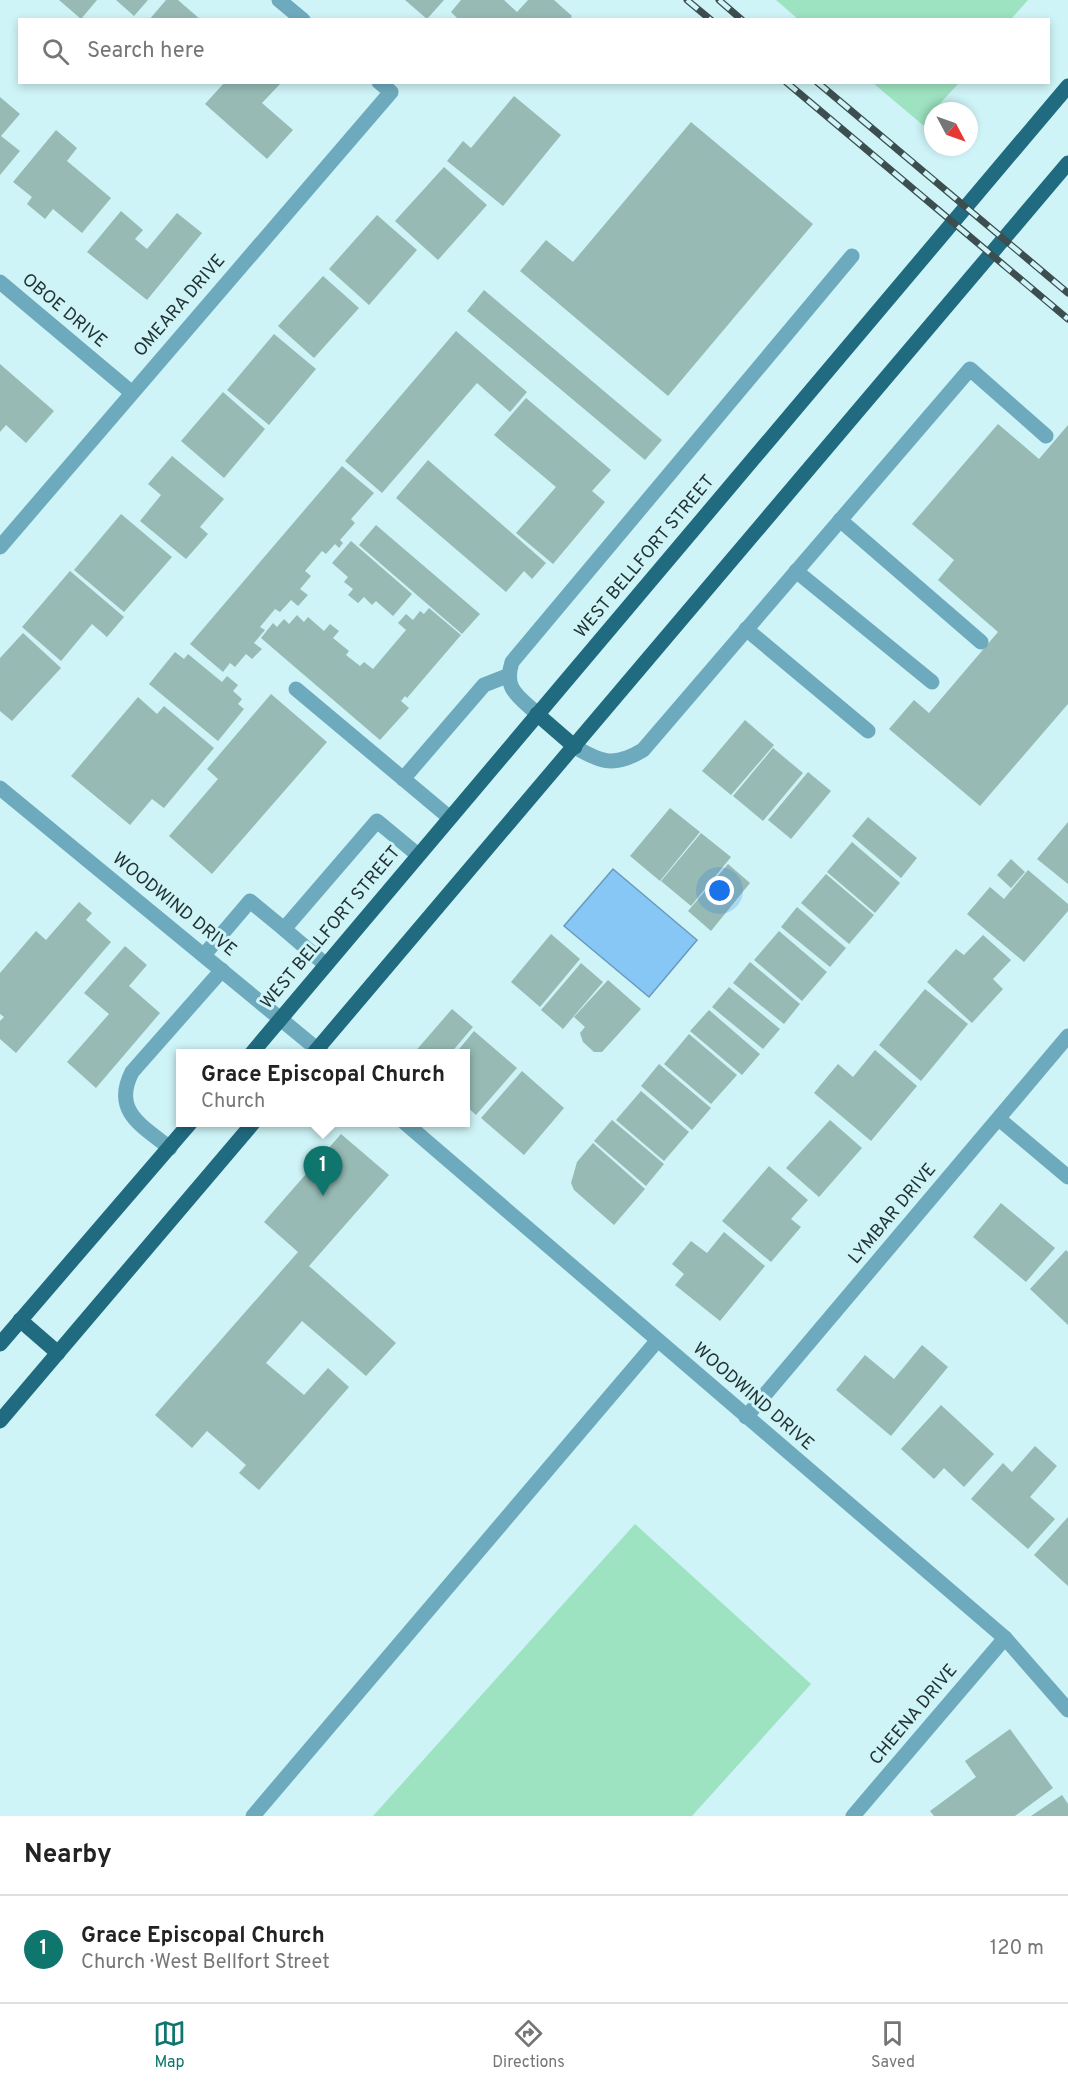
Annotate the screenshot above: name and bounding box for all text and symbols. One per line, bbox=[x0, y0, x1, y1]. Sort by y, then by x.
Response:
search box bbox=[18, 18, 1050, 84]
icon: search bbox=[39, 35, 72, 68]
text: Search here bbox=[87, 38, 205, 65]
north arrow bbox=[924, 102, 978, 156]
street label: OMEARA DRIVE bbox=[129, 250, 231, 362]
street label: OBOE DRIVE bbox=[17, 269, 111, 353]
street label: WEST BELLFORT STREET bbox=[570, 471, 720, 643]
street label: WEST BELLFORT STREET bbox=[256, 842, 406, 1014]
street label: WOODWIND DRIVE bbox=[107, 848, 241, 962]
your location bbox=[705, 876, 734, 905]
popup bbox=[176, 1049, 470, 1127]
text: Grace Episcopal Church bbox=[201, 1062, 445, 1089]
text: Church bbox=[201, 1089, 265, 1115]
pin: 1 bbox=[304, 1146, 342, 1196]
street label: LYMBAR DRIVE bbox=[844, 1159, 942, 1269]
street label: WOODWIND DRIVE bbox=[688, 1338, 818, 1456]
street label: CHEENA DRIVE bbox=[865, 1660, 963, 1770]
text: Nearby bbox=[24, 1839, 112, 1872]
text: Grace Episcopal Church bbox=[81, 1923, 325, 1950]
text: 1 bbox=[40, 1936, 48, 1962]
text: 120 m bbox=[990, 1936, 1044, 1962]
text: Church · West Bellfort Street bbox=[81, 1950, 330, 1976]
tab: Map bbox=[153, 2017, 186, 2073]
tab: Directions bbox=[492, 2017, 565, 2073]
tab: Saved bbox=[871, 2017, 915, 2073]

